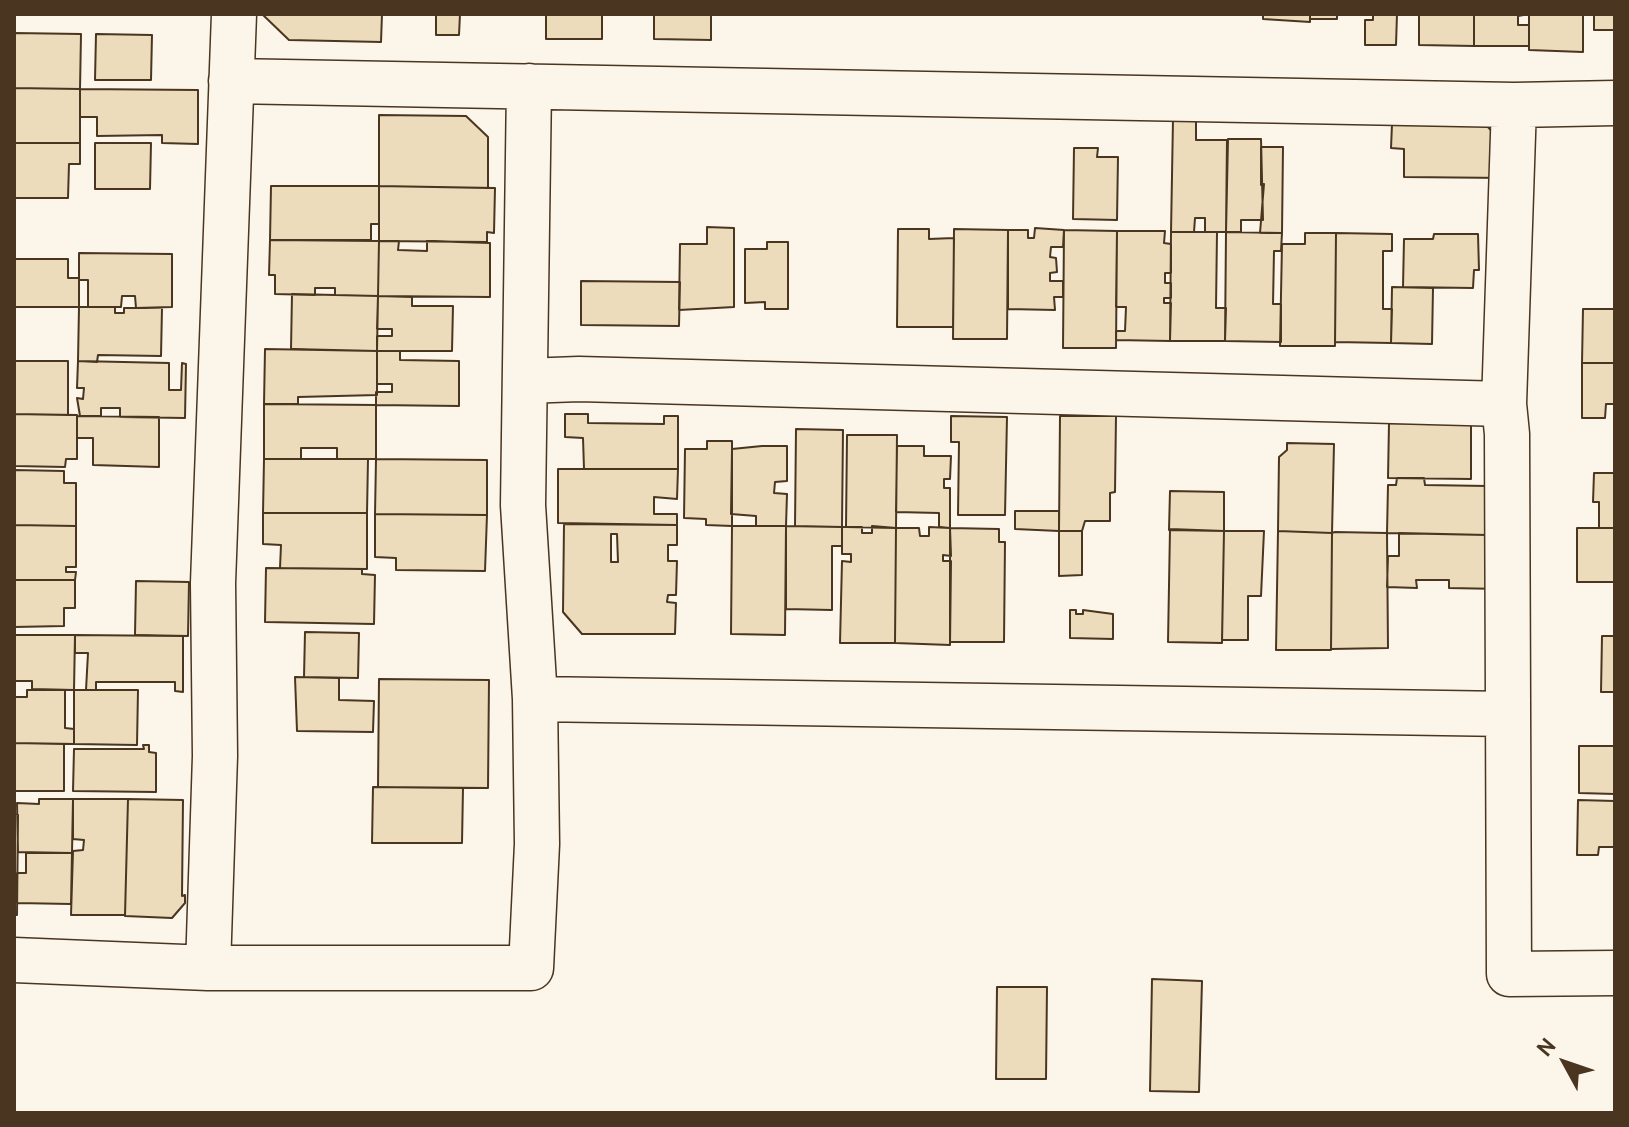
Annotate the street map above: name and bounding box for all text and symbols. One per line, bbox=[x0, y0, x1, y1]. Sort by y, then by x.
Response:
north arrow bbox=[1525, 1023, 1605, 1103]
text: N bbox=[1531, 1033, 1562, 1062]

